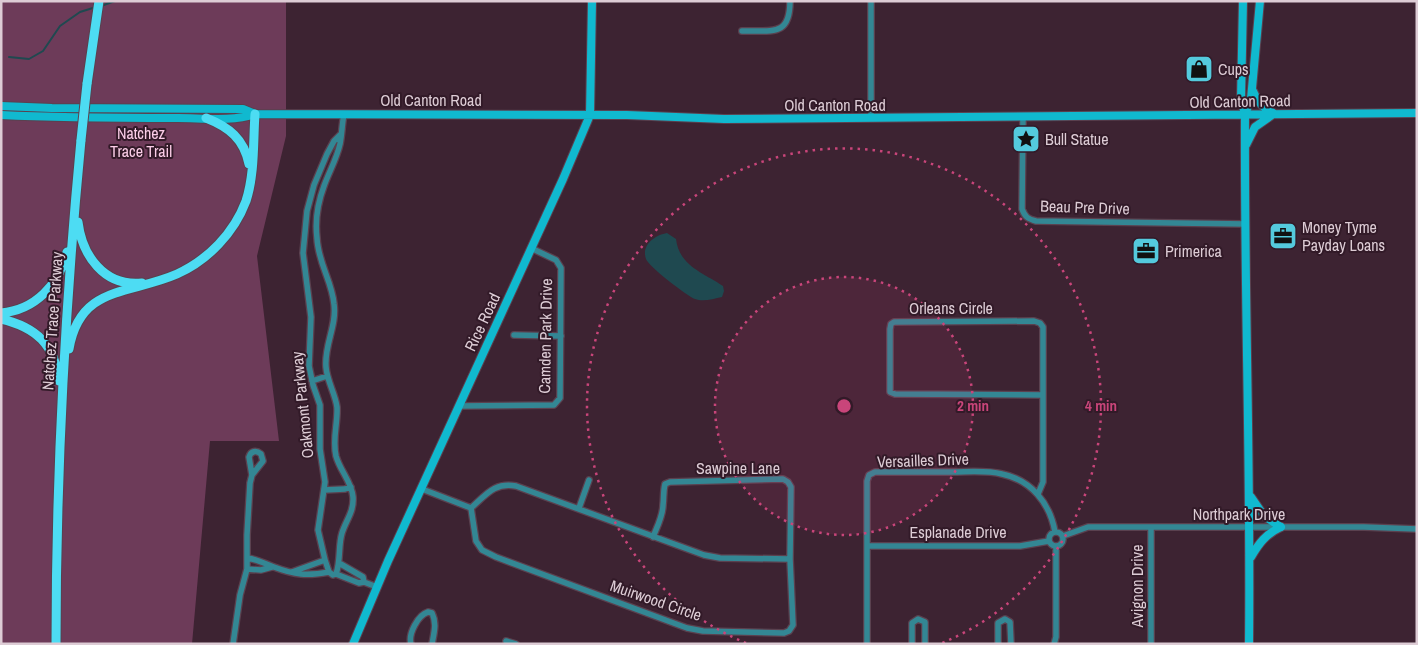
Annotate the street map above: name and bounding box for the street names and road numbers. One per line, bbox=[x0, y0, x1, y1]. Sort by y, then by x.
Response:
street label: Old Canton Road bbox=[380, 89, 482, 111]
street label: Old Canton Road bbox=[1189, 89, 1291, 113]
street label: Old Canton Road bbox=[784, 94, 886, 116]
street label: Beau Pre Drive bbox=[1040, 194, 1130, 220]
street label: Natchez Trace Parkway bbox=[36, 251, 68, 391]
street label: Camden Park Drive bbox=[533, 278, 557, 394]
street label: Rice Road bbox=[459, 289, 505, 355]
street label: Orleans Circle bbox=[909, 297, 993, 319]
street label: Oakmont Parkway bbox=[285, 350, 319, 459]
street label: Versailles Drive bbox=[877, 447, 969, 473]
street label: Sawpine Lane bbox=[696, 457, 780, 479]
street label: Northpark Drive bbox=[1193, 503, 1285, 525]
street label: Esplanade Drive bbox=[910, 521, 1007, 543]
street label: Avignon Drive bbox=[1126, 545, 1148, 628]
street label: Muirwood Circle bbox=[607, 574, 705, 626]

